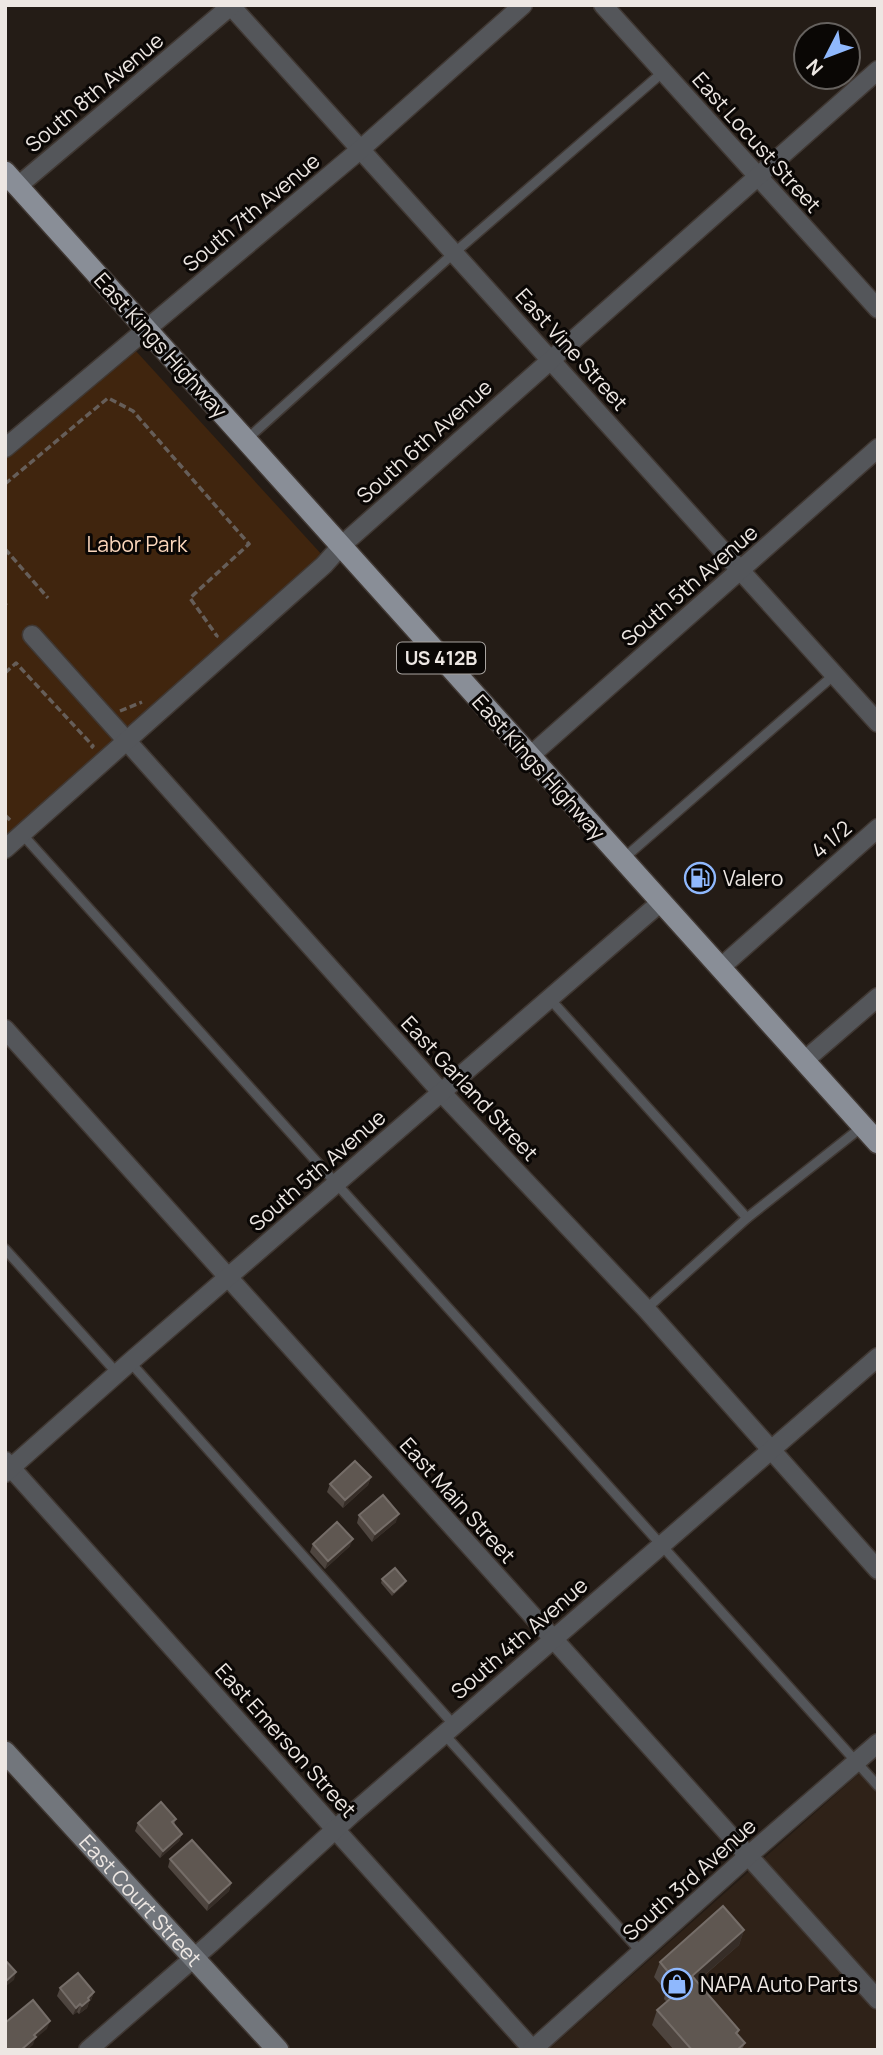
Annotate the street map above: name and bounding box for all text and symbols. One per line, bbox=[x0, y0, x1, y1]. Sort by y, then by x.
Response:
north arrow bbox=[792, 21, 862, 91]
street label: South 8th Avenue bbox=[19, 26, 169, 158]
text: N bbox=[800, 54, 829, 81]
street label: East Locust Street bbox=[686, 66, 828, 218]
street label: South 7th Avenue bbox=[177, 146, 325, 278]
street label: East Kings Highway bbox=[88, 266, 234, 424]
street label: East Vine Street bbox=[510, 282, 634, 416]
street label: South 6th Avenue bbox=[350, 373, 498, 509]
street label: South 5th Avenue bbox=[615, 518, 763, 652]
park label: Labor Park bbox=[87, 530, 188, 558]
road number: US 412B bbox=[397, 642, 485, 674]
street label: East Kings Highway bbox=[466, 688, 612, 846]
street label: 4 1/2 bbox=[805, 814, 857, 864]
fuel station icon: Valero bbox=[683, 861, 717, 895]
place label: Valero bbox=[723, 864, 783, 892]
street label: East Garland Street bbox=[395, 1009, 545, 1167]
street label: South 5th Avenue bbox=[243, 1103, 391, 1237]
street label: East Main Street bbox=[394, 1431, 522, 1569]
street label: South 4th Avenue bbox=[445, 1571, 593, 1705]
street label: East Emerson Street bbox=[209, 1657, 363, 1823]
street label: South 3rd Avenue bbox=[616, 1812, 762, 1946]
street label: East Court Street bbox=[73, 1828, 208, 1972]
shop icon: NAPA Auto Parts bbox=[660, 1967, 694, 2001]
place label: NAPA Auto Parts bbox=[700, 1970, 858, 1998]

